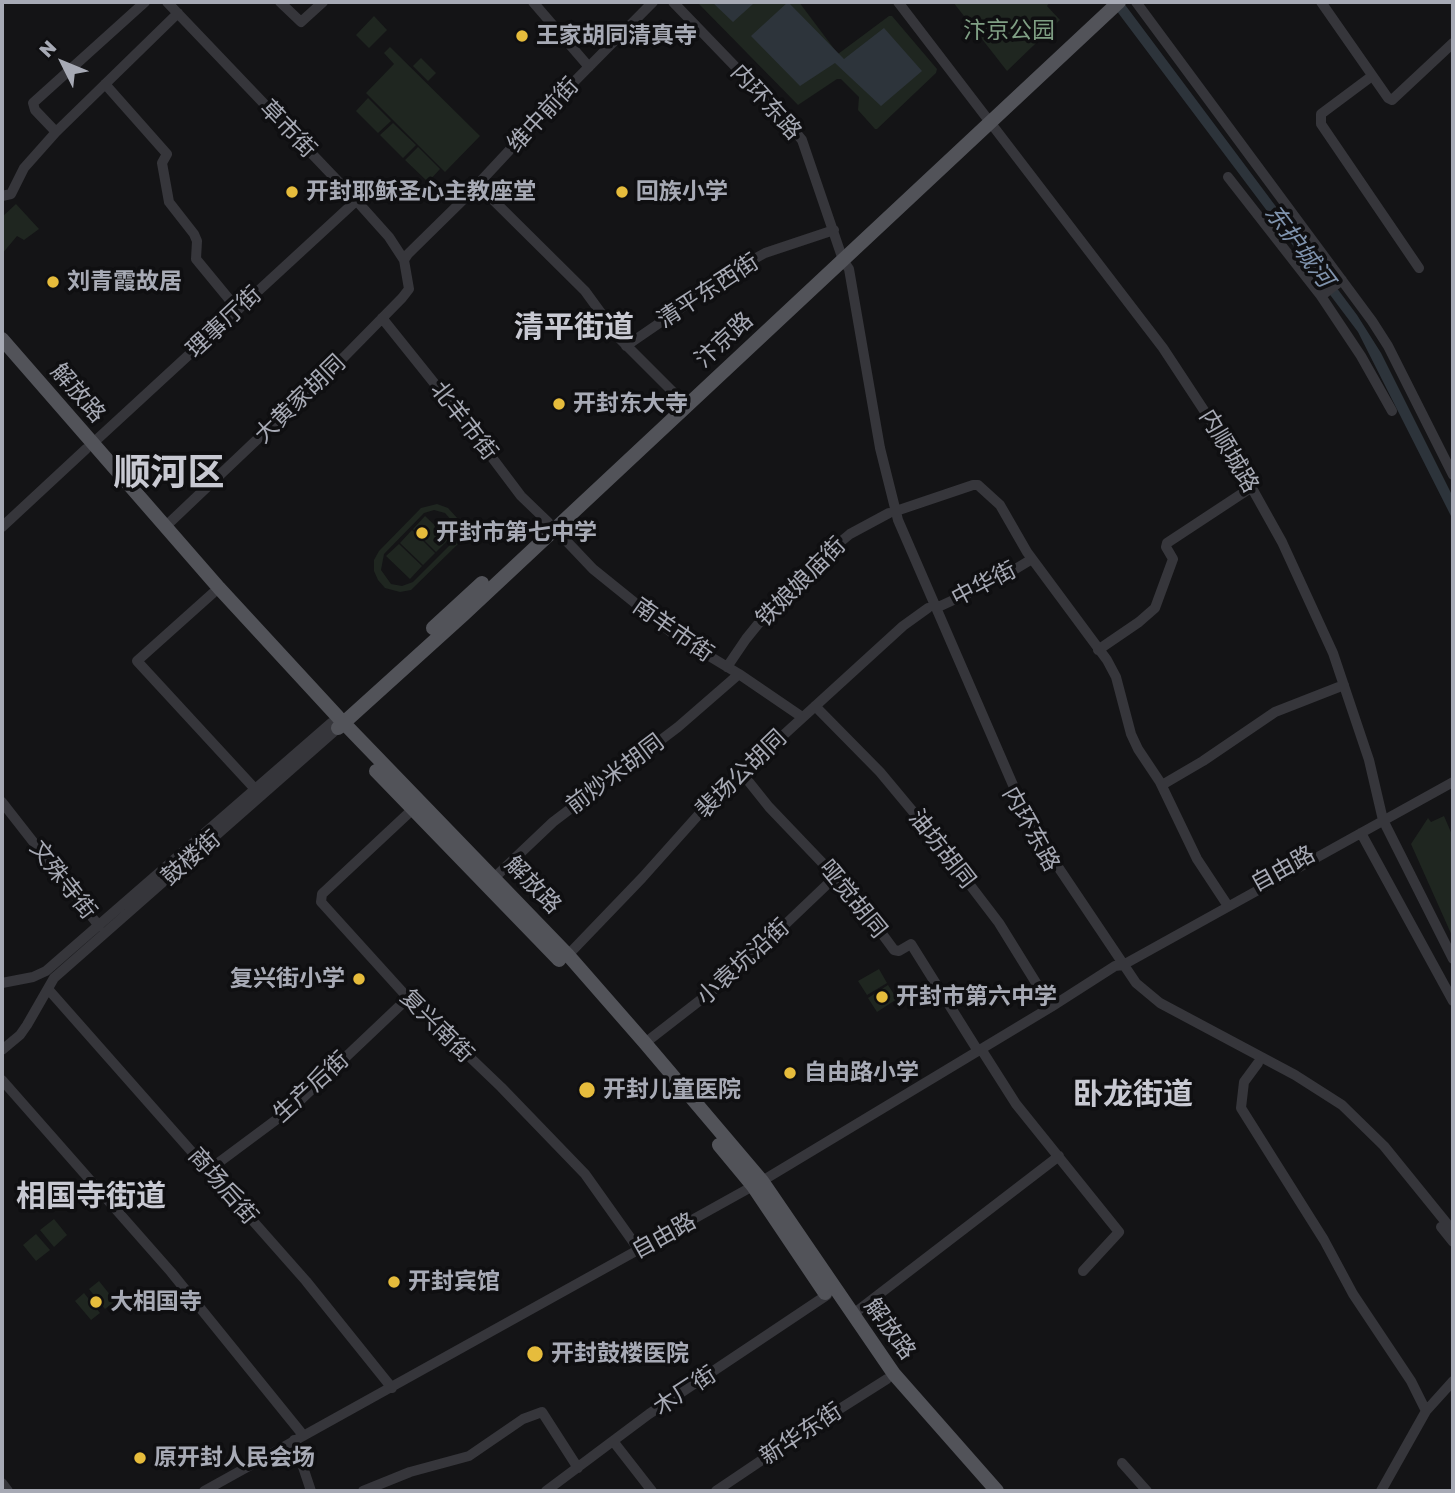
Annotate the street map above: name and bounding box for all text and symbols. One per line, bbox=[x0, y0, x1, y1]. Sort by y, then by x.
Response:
park label: 汴京公园 bbox=[963, 17, 1055, 45]
place label: 王家胡同清真寺 bbox=[536, 22, 697, 50]
north arrow bbox=[28, 28, 98, 98]
marker: 王家胡同清真寺 bbox=[514, 28, 530, 44]
text: N bbox=[34, 35, 61, 61]
street label: 内环东路 bbox=[725, 59, 807, 145]
street label: 维中前街 bbox=[502, 72, 584, 158]
street label: 草市街 bbox=[254, 95, 322, 163]
place label: 开封耶稣圣心主教座堂 bbox=[306, 178, 536, 206]
place label: 回族小学 bbox=[636, 178, 728, 206]
marker: 开封耶稣圣心主教座堂 bbox=[284, 184, 300, 200]
marker: 回族小学 bbox=[614, 184, 630, 200]
water label: 东护城河 bbox=[1259, 199, 1339, 293]
street label: 清平东西街 bbox=[652, 248, 764, 334]
place label: 刘青霞故居 bbox=[67, 268, 182, 296]
marker: 刘青霞故居 bbox=[45, 274, 61, 290]
street label: 理事厅街 bbox=[181, 281, 267, 363]
street label: 汴京路 bbox=[689, 306, 759, 374]
district label: 清平街道 bbox=[514, 309, 634, 345]
street label: 大黄家胡同 bbox=[249, 349, 351, 449]
street label: 解放路 bbox=[45, 358, 111, 428]
street label: 北羊市街 bbox=[425, 376, 503, 466]
place label: 开封东大寺 bbox=[573, 390, 688, 418]
marker: 开封东大寺 bbox=[551, 396, 567, 412]
street label: 内顺城路 bbox=[1193, 404, 1265, 498]
district label: 顺河区 bbox=[114, 451, 224, 495]
place label: 开封市第七中学 bbox=[436, 519, 597, 547]
marker: 开封市第七中学 bbox=[414, 525, 430, 541]
street label: 铁娘娘庙街 bbox=[751, 532, 851, 632]
street label: 中华街 bbox=[947, 556, 1021, 612]
street label: 南羊市街 bbox=[627, 592, 719, 668]
street label: 裴场公胡同 bbox=[690, 724, 792, 824]
street label: 前炒米胡同 bbox=[561, 728, 669, 820]
street label: 内环东路 bbox=[997, 782, 1065, 876]
street label: 油坊胡同 bbox=[903, 804, 981, 894]
street label: 鼓楼街 bbox=[156, 825, 226, 891]
street label: 文殊寺街 bbox=[24, 835, 102, 925]
street label: 自由路 bbox=[1246, 840, 1320, 898]
street label: 解放路 bbox=[499, 851, 567, 919]
street label: 哑觉胡同 bbox=[813, 855, 893, 943]
street label: 小袁坑沿街 bbox=[691, 913, 795, 1011]
place label: 复兴街小学 bbox=[230, 965, 345, 993]
marker: 复兴街小学 bbox=[351, 971, 367, 987]
place label: 开封市第六中学 bbox=[896, 983, 1057, 1011]
street label: 复兴南街 bbox=[395, 984, 479, 1068]
marker: 开封市第六中学 bbox=[874, 989, 890, 1005]
street label: 生产后街 bbox=[268, 1046, 354, 1128]
place label: 自由路小学 bbox=[804, 1059, 919, 1087]
marker: 自由路小学 bbox=[782, 1065, 798, 1081]
place label: 开封儿童医院 bbox=[603, 1076, 741, 1104]
district label: 卧龙街道 bbox=[1073, 1076, 1193, 1112]
marker: 开封儿童医院 bbox=[577, 1080, 597, 1100]
street label: 商场后街 bbox=[182, 1142, 264, 1230]
district label: 相国寺街道 bbox=[16, 1178, 166, 1214]
street label: 自由路 bbox=[627, 1207, 701, 1265]
place label: 开封宾馆 bbox=[408, 1268, 500, 1296]
marker: 开封宾馆 bbox=[386, 1274, 402, 1290]
place label: 大相国寺 bbox=[110, 1288, 202, 1316]
street label: 解放路 bbox=[859, 1293, 921, 1365]
marker: 大相国寺 bbox=[88, 1294, 104, 1310]
place label: 开封鼓楼医院 bbox=[551, 1340, 689, 1368]
marker: 开封鼓楼医院 bbox=[525, 1344, 545, 1364]
street label: 木厂街 bbox=[649, 1361, 721, 1421]
street label: 新华东街 bbox=[755, 1397, 847, 1471]
place label: 原开封人民会场 bbox=[154, 1444, 315, 1472]
marker: 原开封人民会场 bbox=[132, 1450, 148, 1466]

